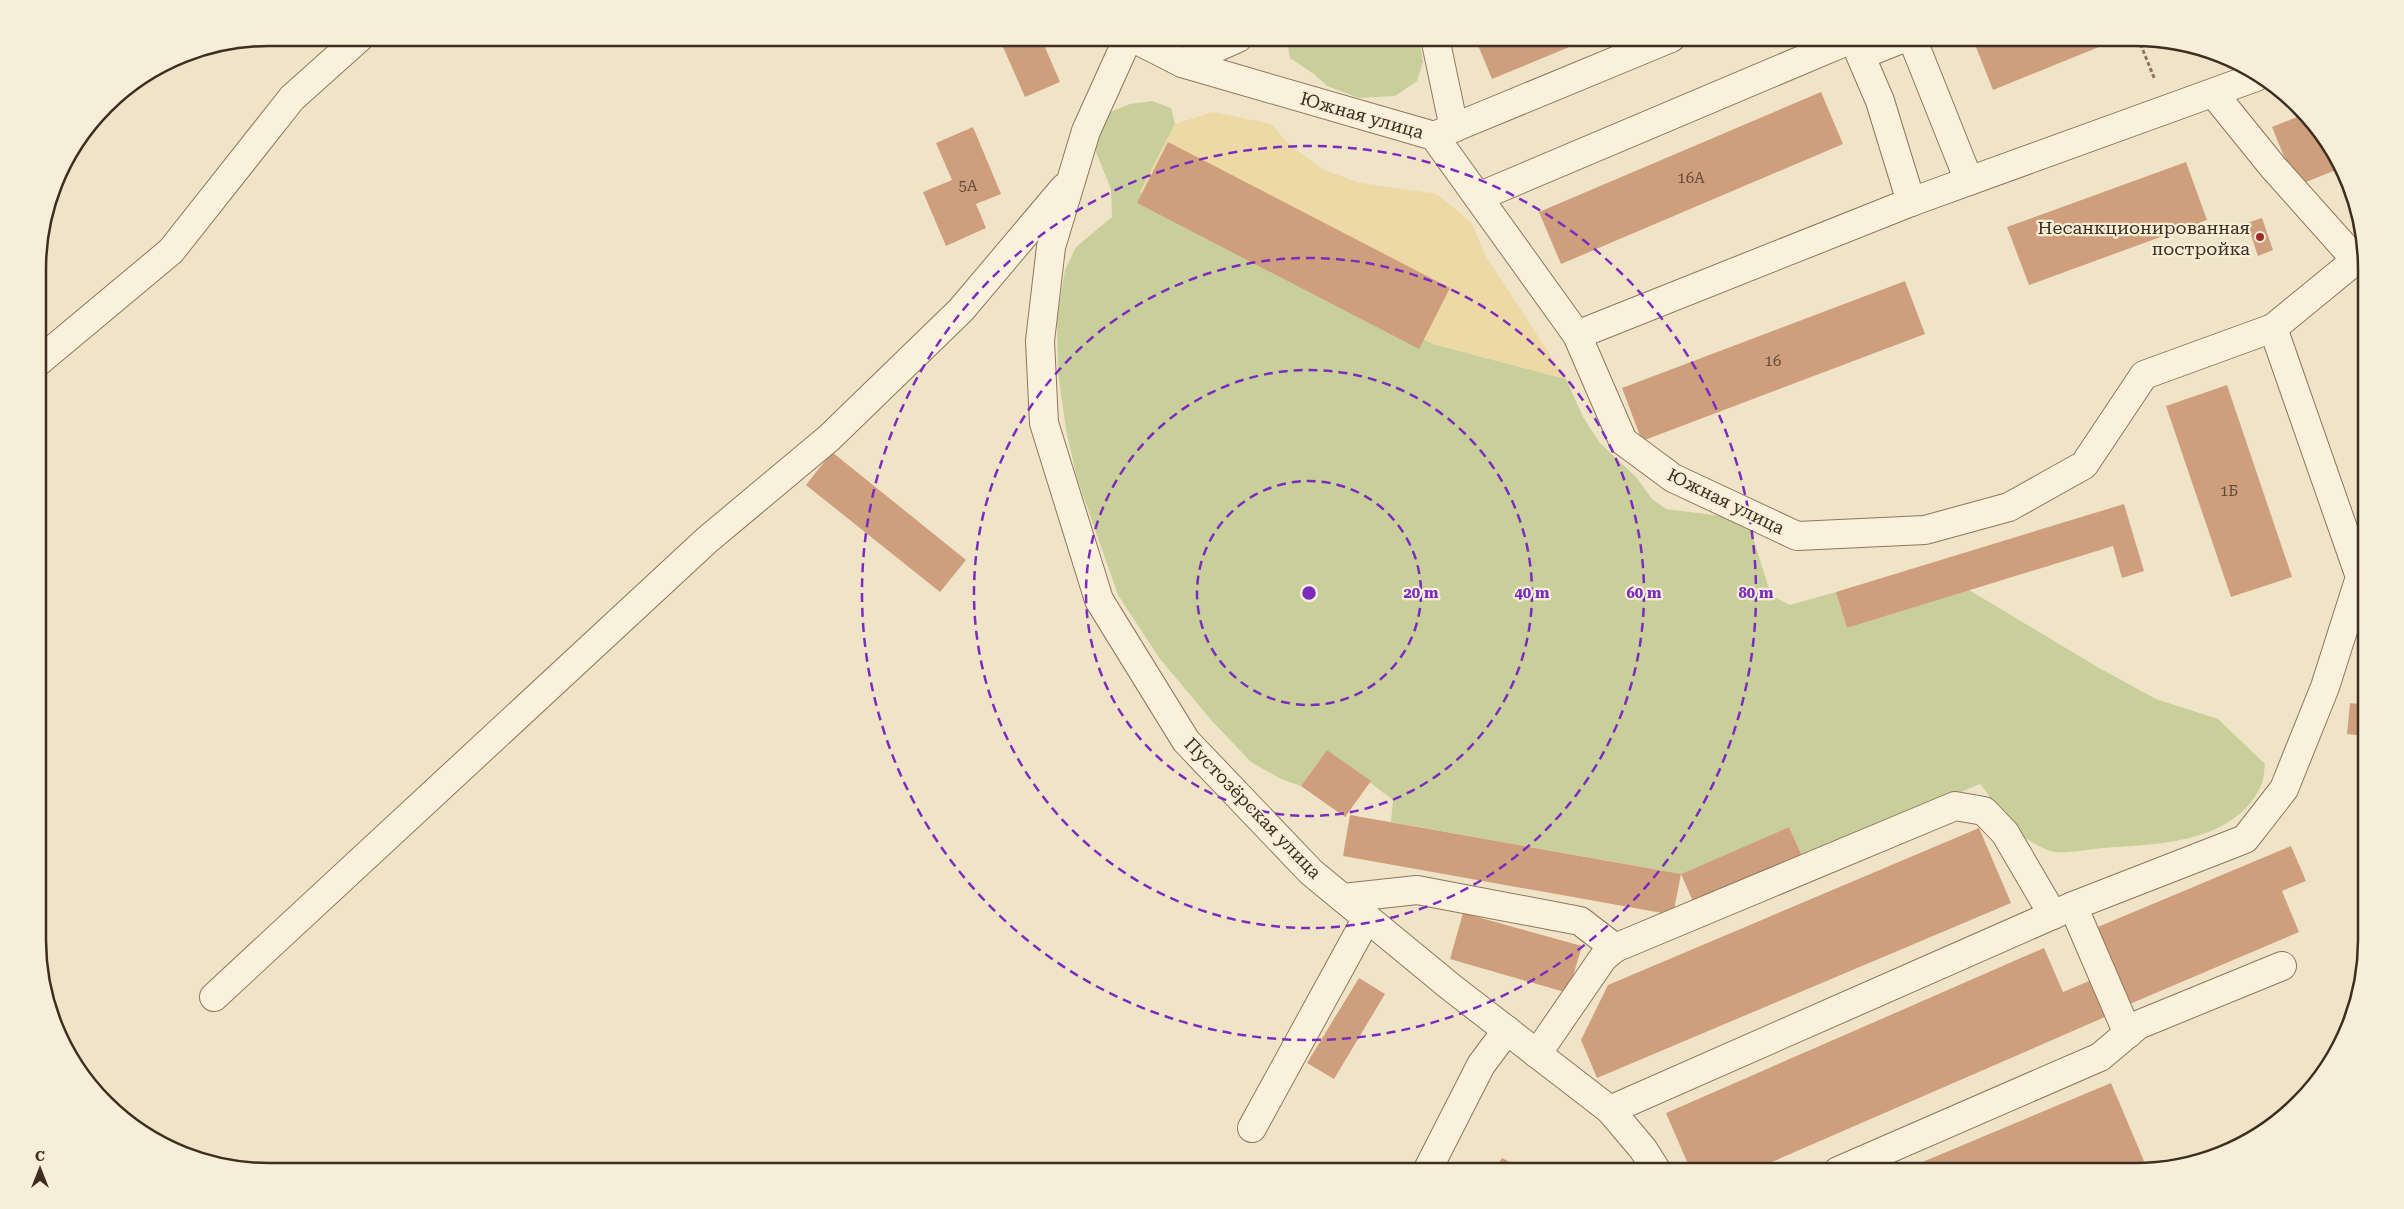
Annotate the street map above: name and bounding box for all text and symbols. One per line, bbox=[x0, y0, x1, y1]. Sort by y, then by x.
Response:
street label: Южная улица bbox=[1298, 87, 1426, 143]
house number: 16А bbox=[1677, 169, 1705, 187]
house number: 5А bbox=[959, 177, 978, 195]
place label: Несанкционированная постройка bbox=[2038, 217, 2250, 259]
marker: Несанкционированная постройка bbox=[2254, 231, 2266, 243]
house number: 16 bbox=[1765, 352, 1781, 370]
street label: Южная улица bbox=[1664, 464, 1788, 539]
house number: 1Б bbox=[2220, 482, 2238, 500]
centre of rings bbox=[1300, 584, 1318, 602]
text: 20 m bbox=[1403, 584, 1439, 602]
text: 40 m bbox=[1514, 584, 1550, 602]
text: 60 m bbox=[1626, 584, 1662, 602]
text: 80 m bbox=[1738, 584, 1774, 602]
street label: Пустозёрская улица bbox=[1180, 733, 1326, 883]
north arrow bbox=[15, 1144, 65, 1194]
text: С bbox=[35, 1148, 45, 1164]

